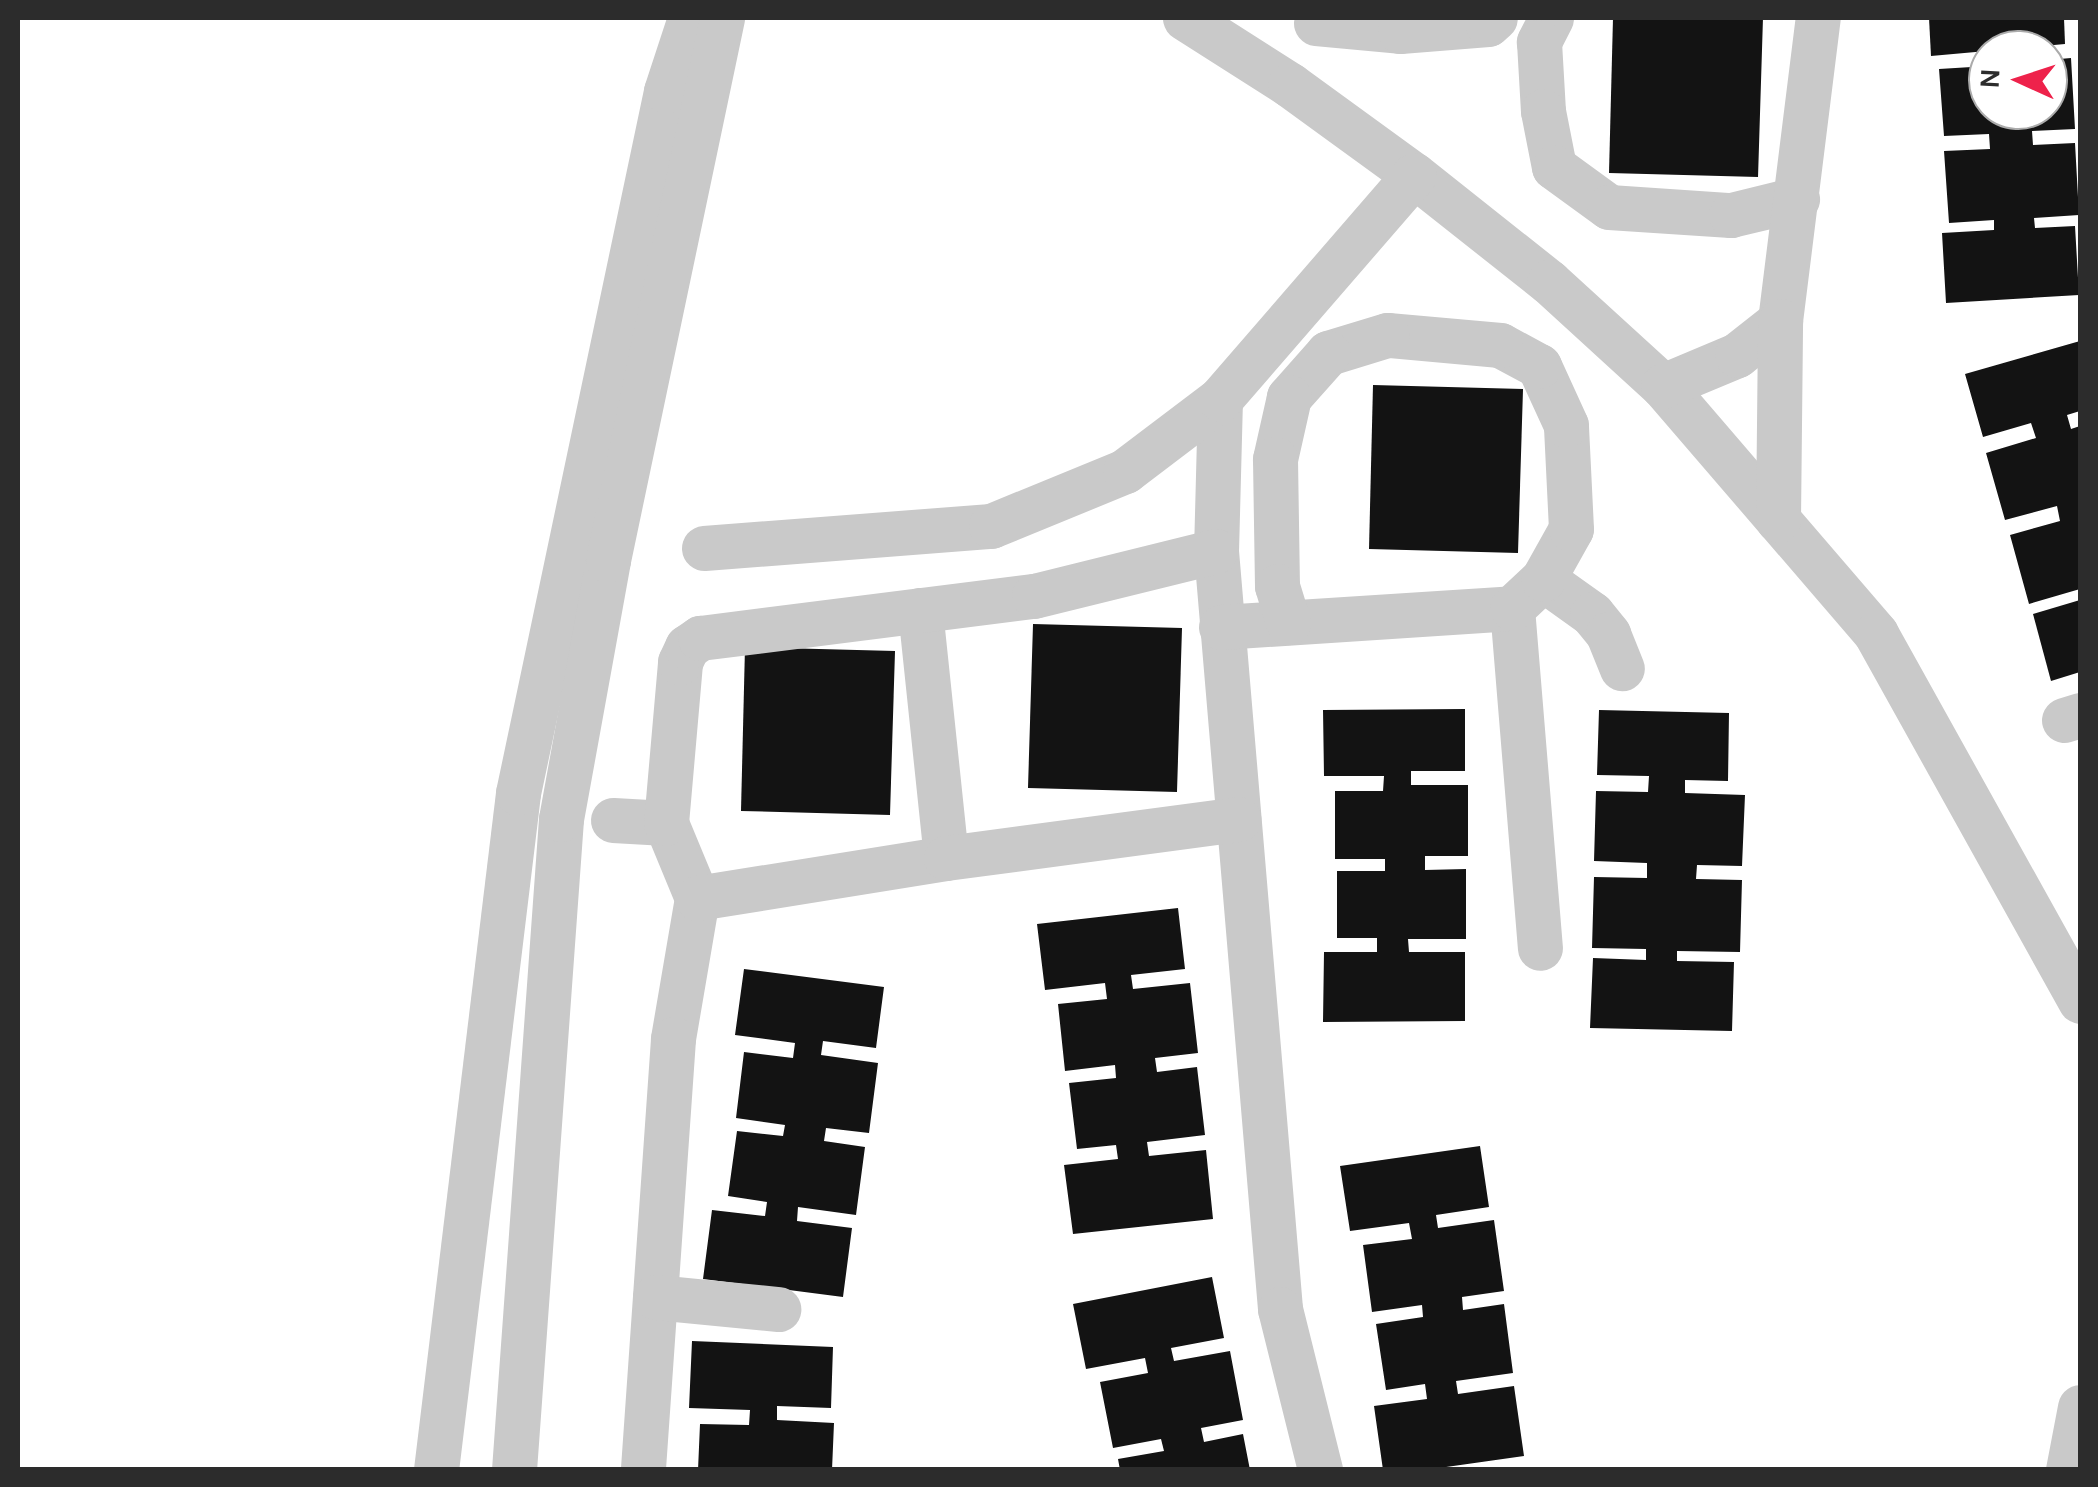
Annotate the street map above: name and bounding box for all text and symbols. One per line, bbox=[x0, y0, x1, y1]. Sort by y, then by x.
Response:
north arrow bbox=[1968, 30, 2068, 130]
text: N bbox=[1973, 68, 2007, 89]

